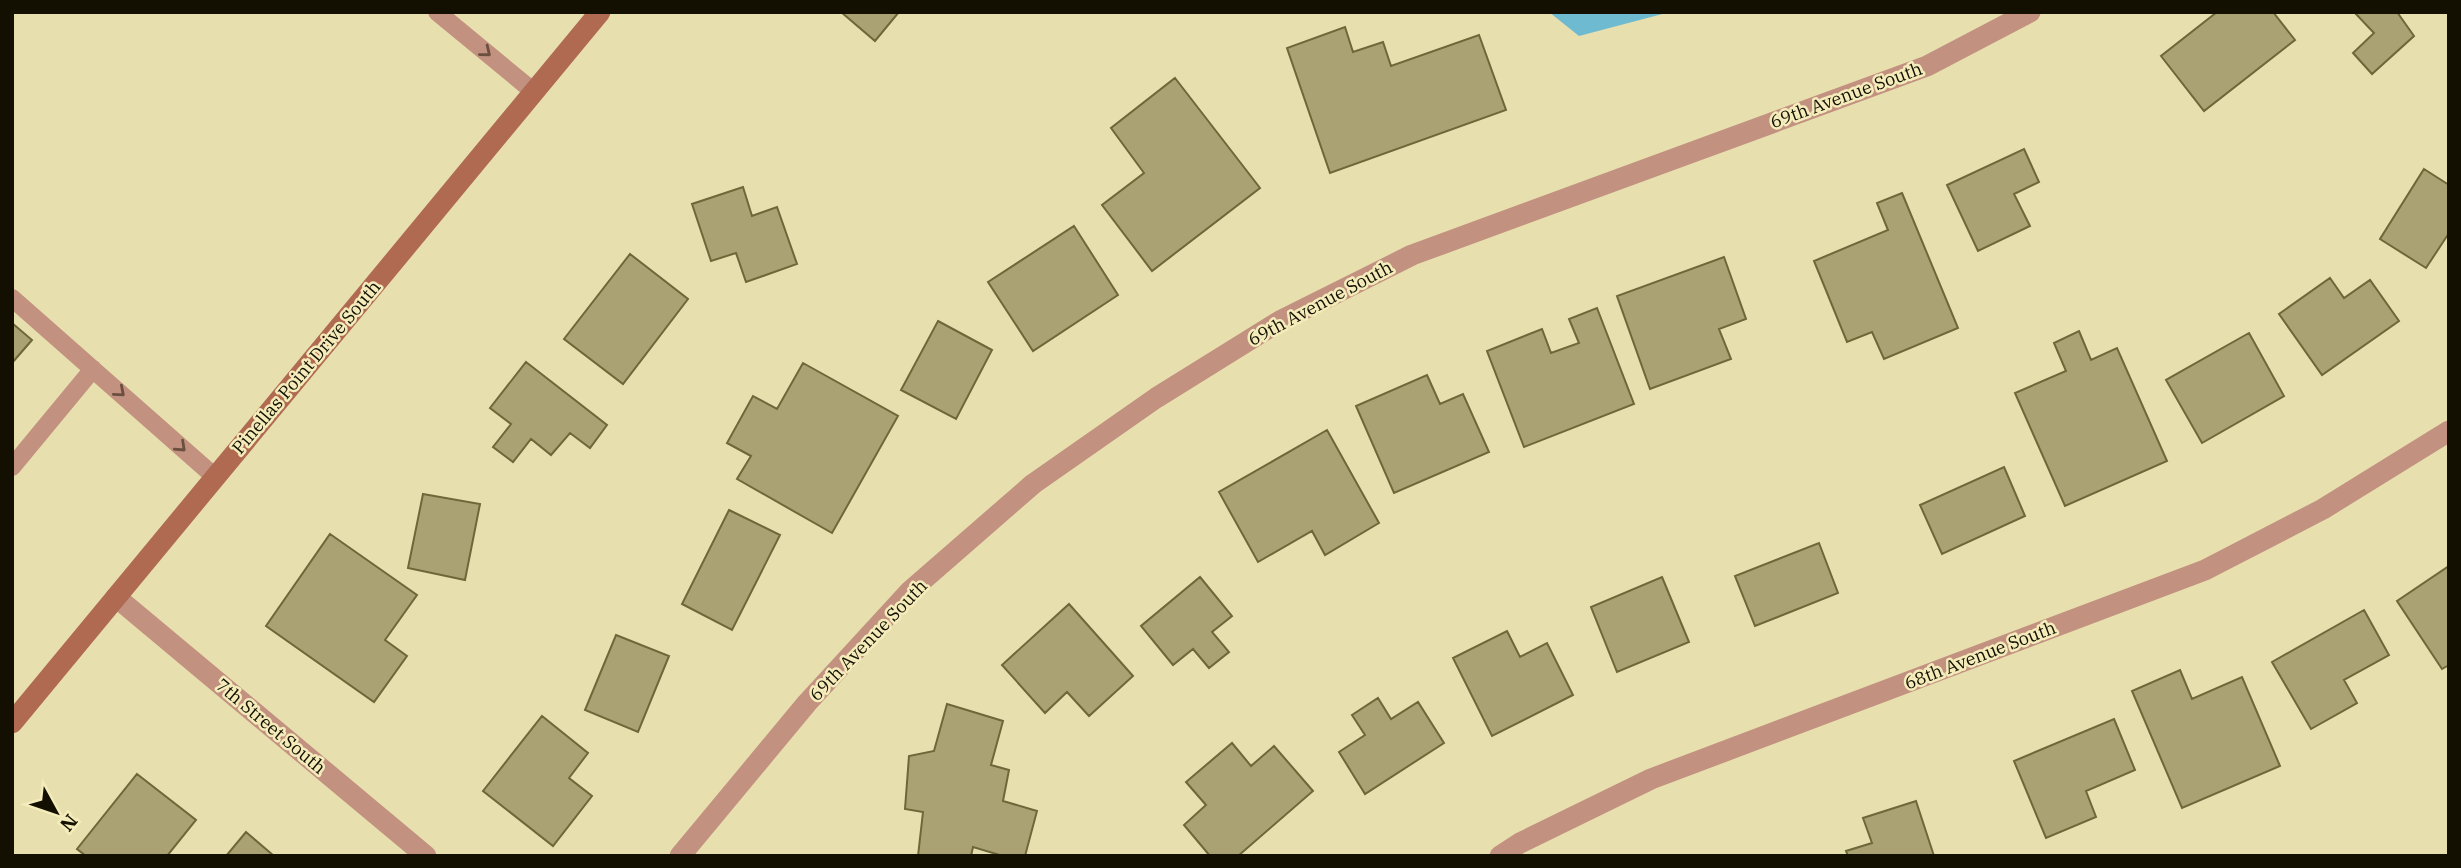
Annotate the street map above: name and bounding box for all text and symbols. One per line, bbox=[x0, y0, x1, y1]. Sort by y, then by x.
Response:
one-way arrow bbox=[477, 44, 490, 56]
street label: 69th Avenue South bbox=[1767, 57, 1925, 133]
street label: 69th Avenue South bbox=[1244, 255, 1396, 351]
street label: Pinellas Point Drive South bbox=[227, 276, 385, 458]
one-way arrow bbox=[112, 384, 125, 396]
one-way arrow bbox=[173, 438, 186, 451]
street label: 69th Avenue South bbox=[804, 574, 932, 706]
street label: 68th Avenue South bbox=[1901, 616, 2059, 694]
street label: 7th Street South bbox=[211, 673, 331, 779]
north arrow bbox=[21, 777, 91, 847]
text: N bbox=[55, 809, 83, 836]

